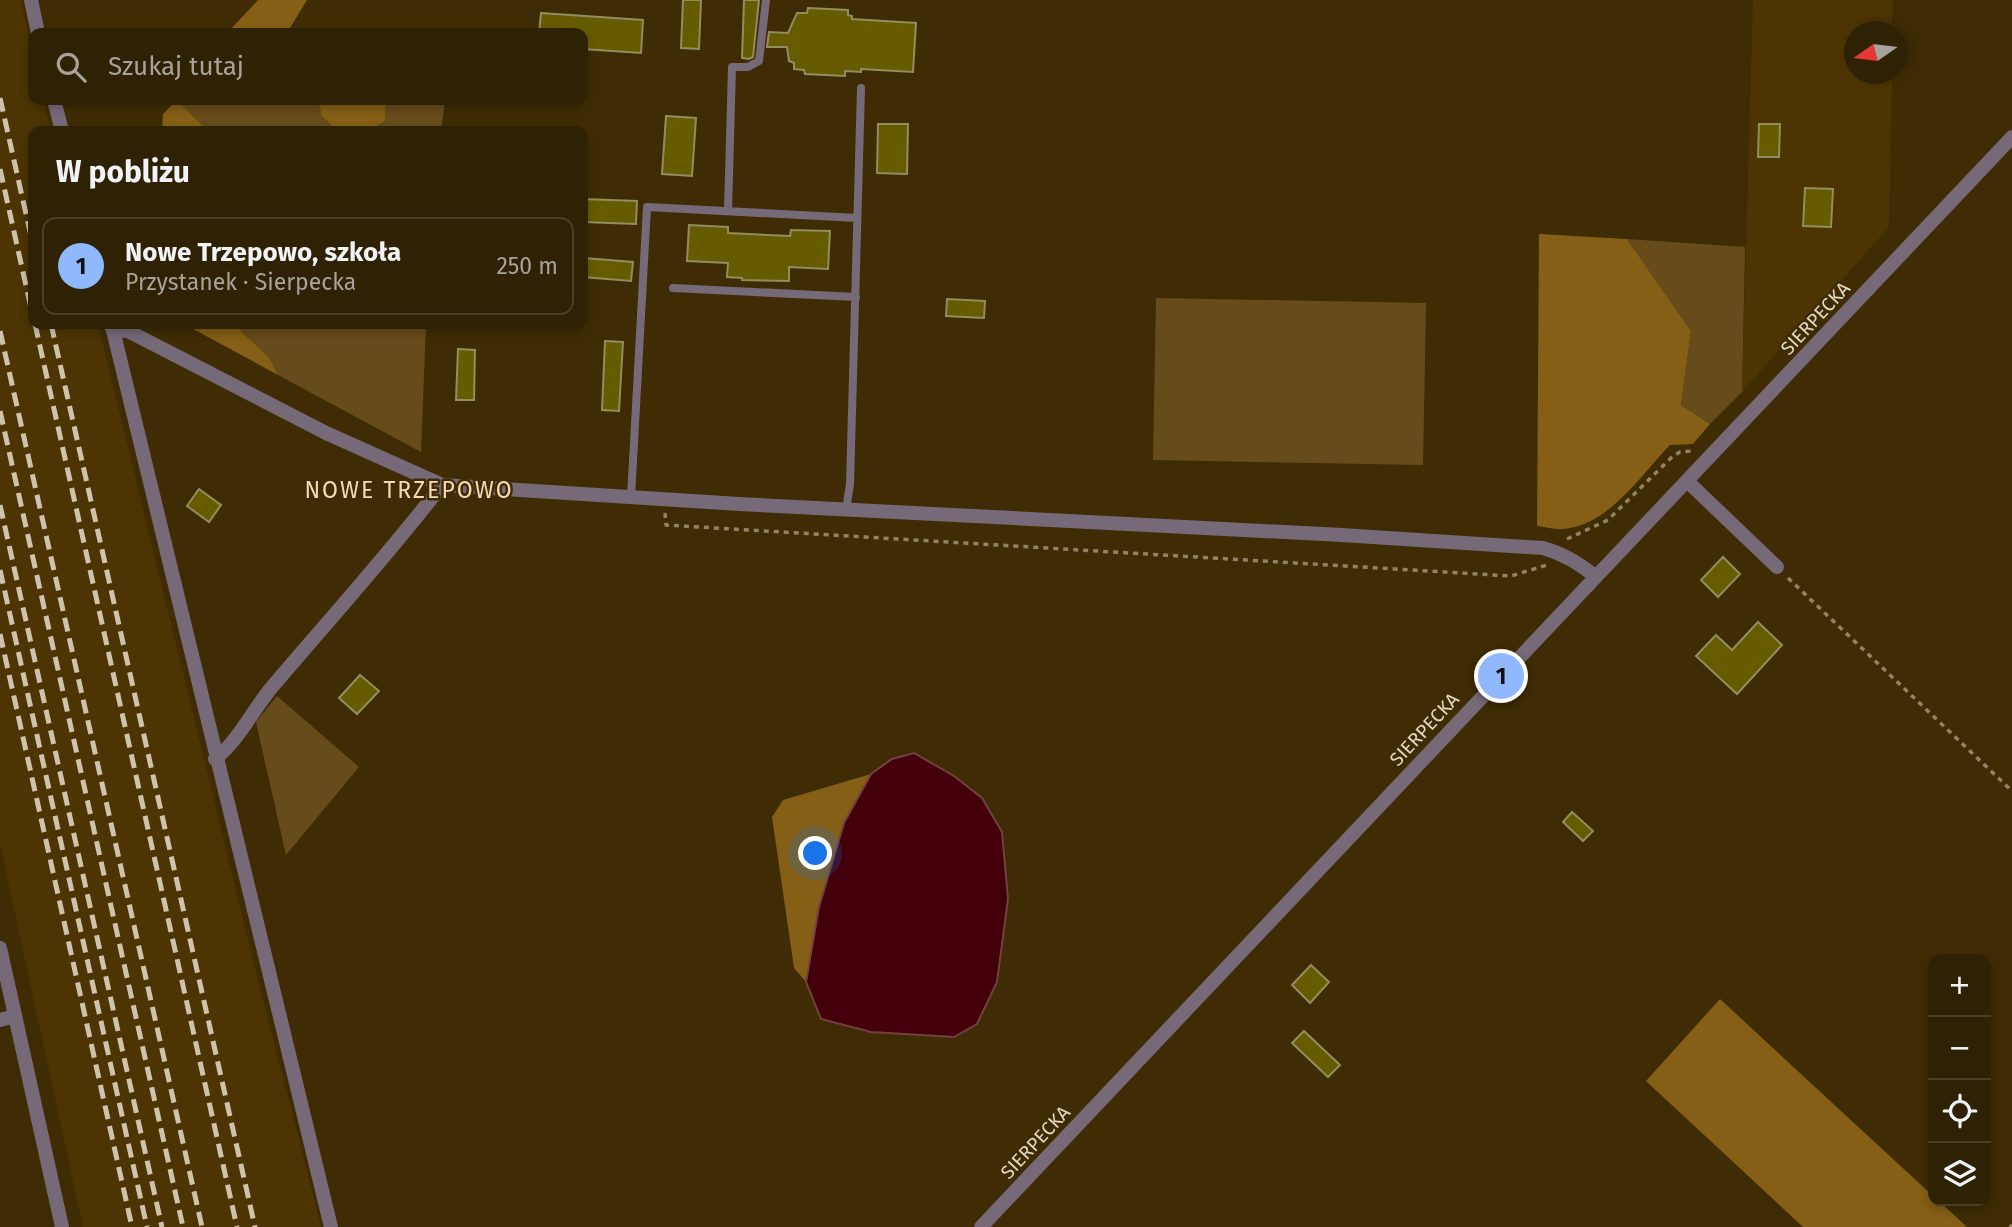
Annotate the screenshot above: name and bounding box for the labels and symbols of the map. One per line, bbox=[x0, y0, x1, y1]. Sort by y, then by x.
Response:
north arrow bbox=[1844, 21, 1907, 84]
street label: SIERPECKA bbox=[1776, 277, 1855, 360]
district label: NOWE TRZEPOWO bbox=[304, 476, 514, 504]
pin: 1 bbox=[1478, 650, 1524, 702]
street label: SIERPECKA bbox=[1385, 688, 1464, 771]
your location bbox=[798, 836, 832, 870]
street label: SIERPECKA bbox=[996, 1101, 1075, 1184]

